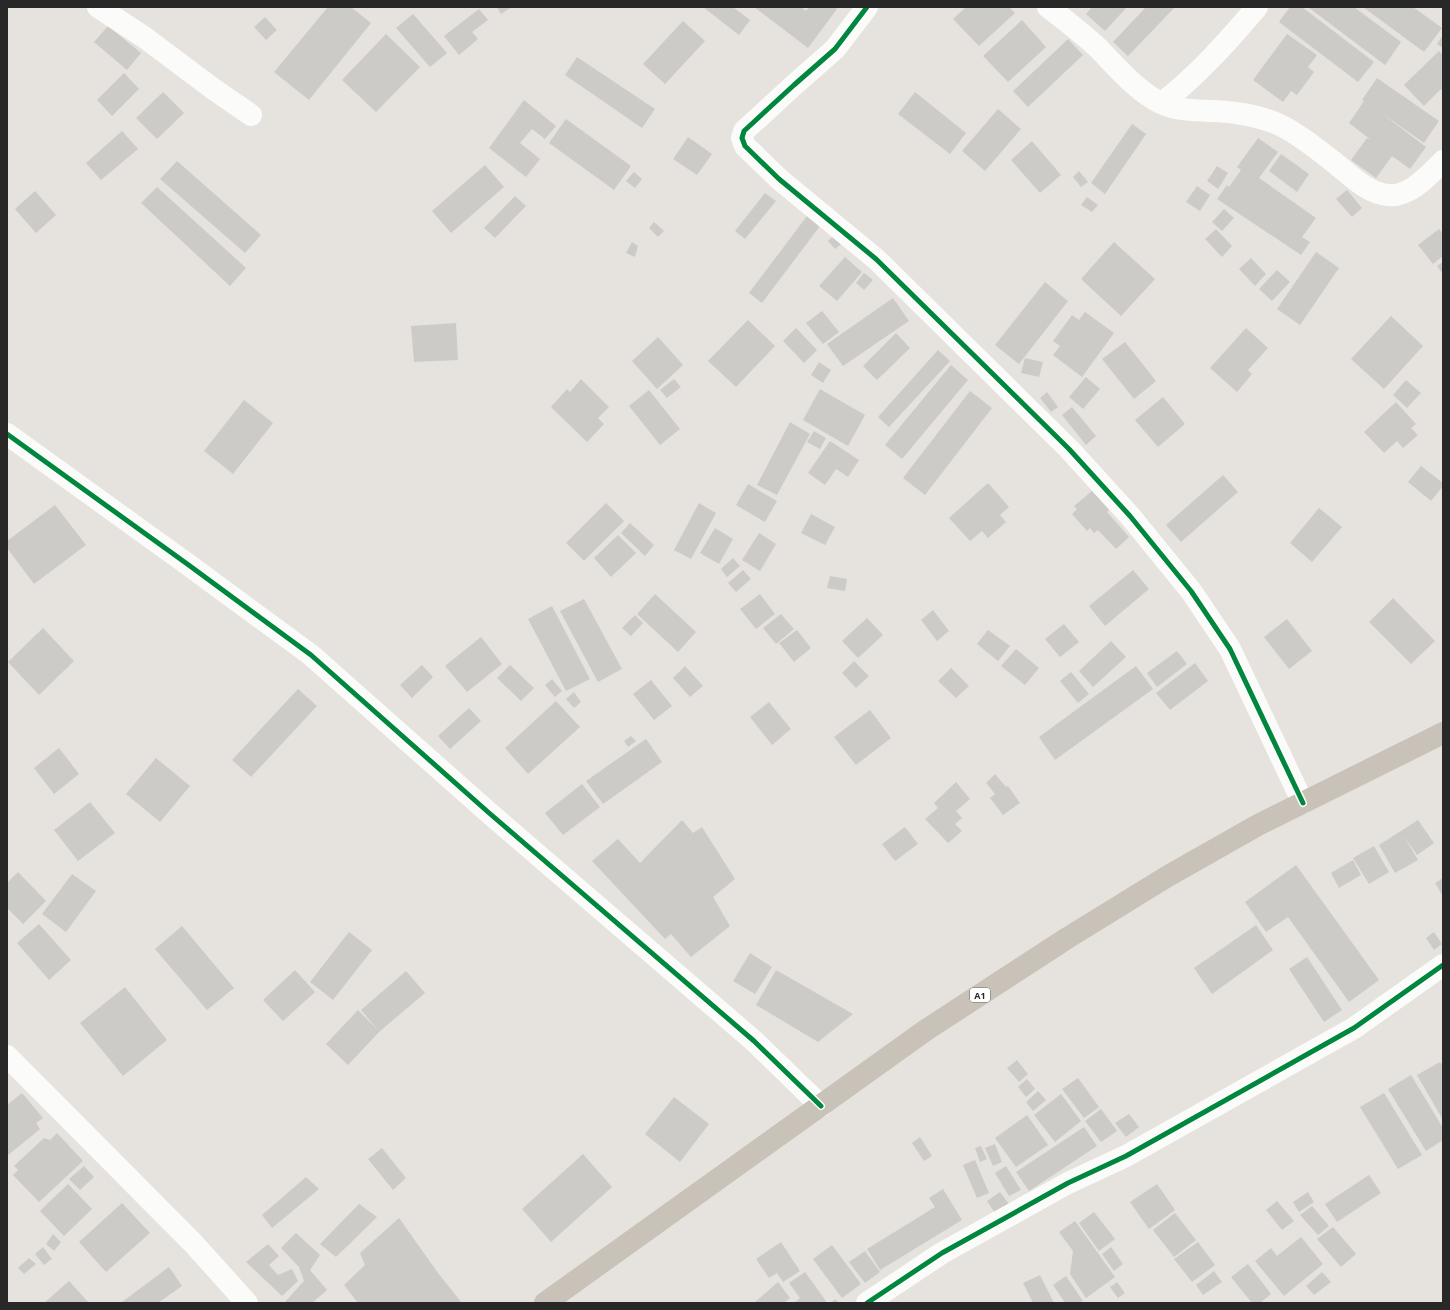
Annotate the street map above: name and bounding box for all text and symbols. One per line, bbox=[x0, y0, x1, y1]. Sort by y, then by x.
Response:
road number: A1 bbox=[970, 988, 990, 1002]

